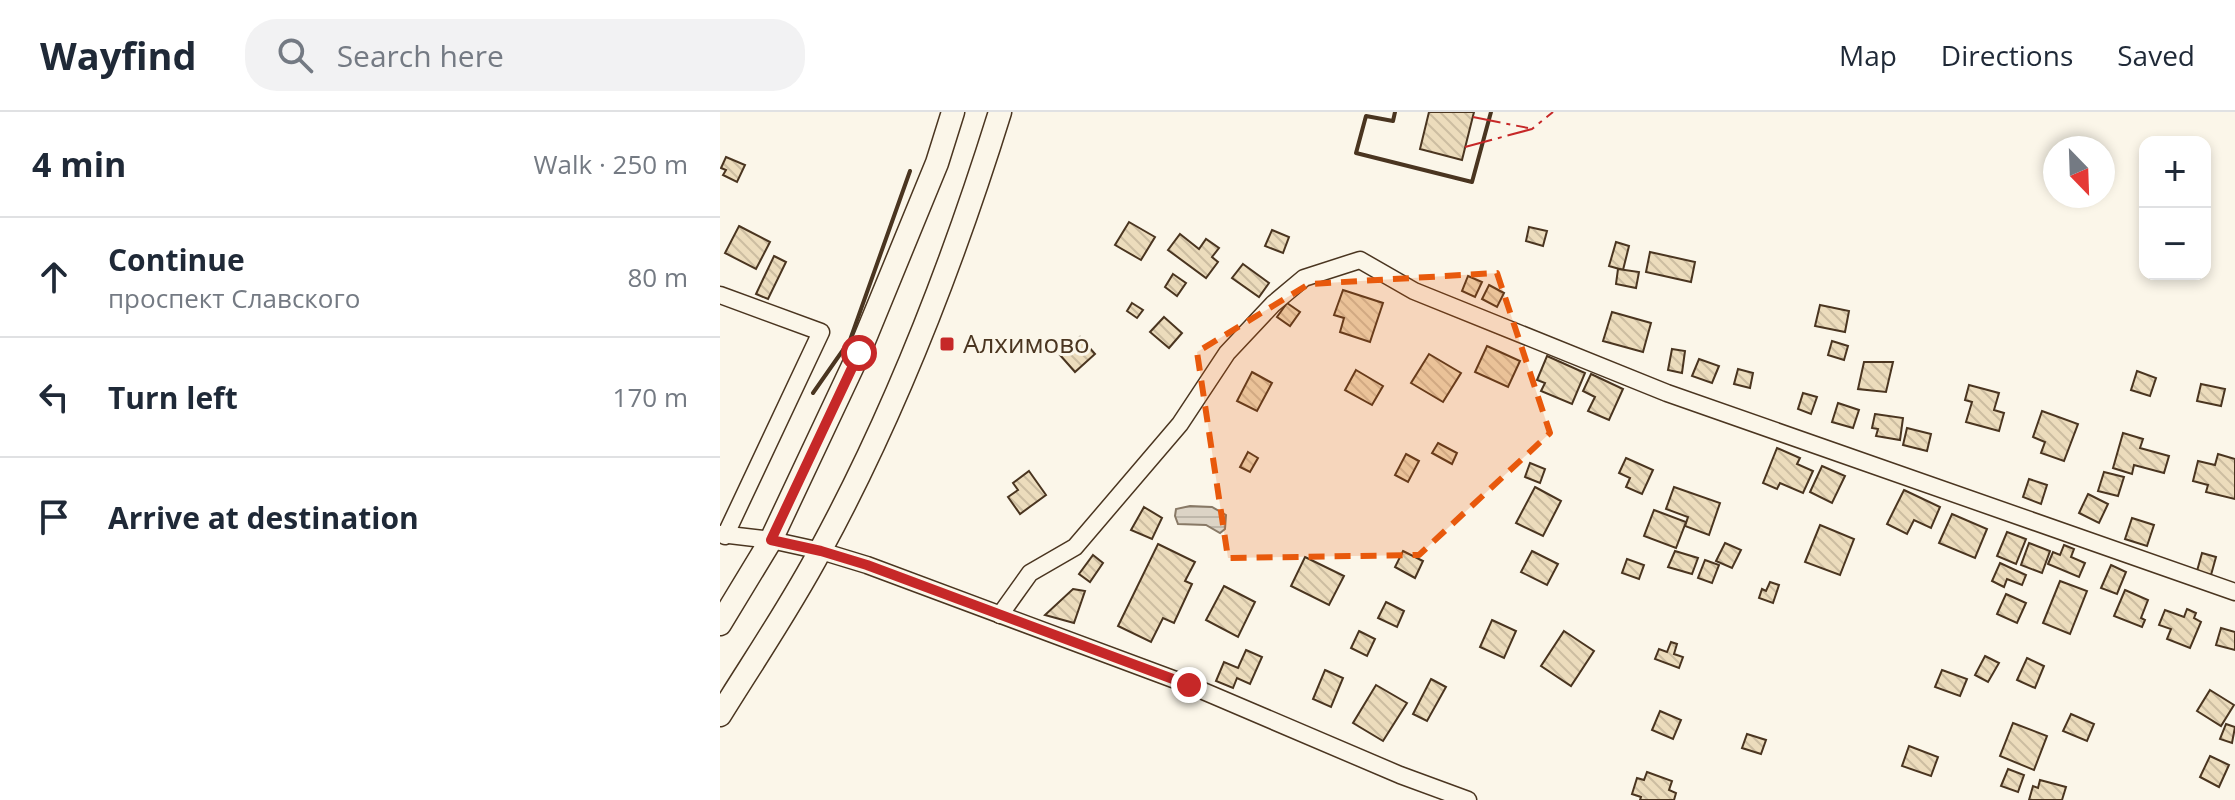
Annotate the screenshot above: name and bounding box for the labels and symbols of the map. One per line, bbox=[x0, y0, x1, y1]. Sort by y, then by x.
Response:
north arrow bbox=[2043, 136, 2115, 208]
place label: Алхимово bbox=[963, 325, 1090, 361]
route start bbox=[841, 335, 877, 371]
marker: Алхимово bbox=[938, 335, 956, 353]
route end bbox=[1171, 667, 1207, 703]

